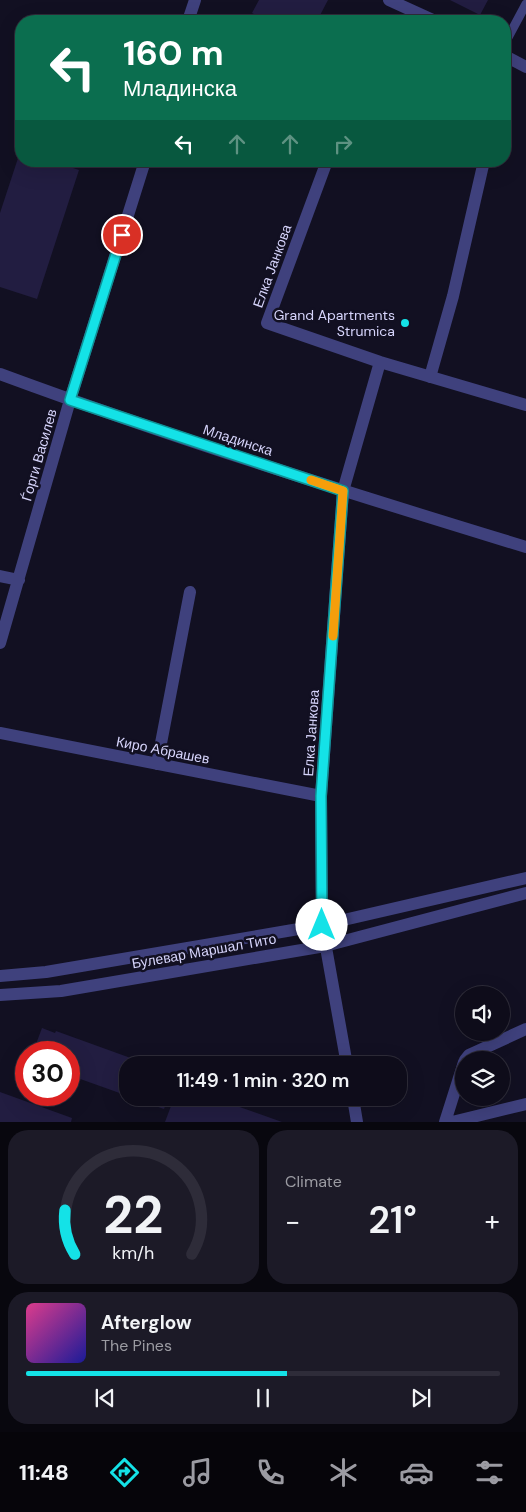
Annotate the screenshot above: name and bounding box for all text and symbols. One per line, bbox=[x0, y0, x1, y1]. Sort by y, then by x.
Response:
text: 160 m bbox=[123, 30, 224, 76]
icon: left bbox=[40, 35, 105, 100]
text: Младинска bbox=[123, 74, 237, 103]
icon: left bbox=[170, 130, 198, 158]
icon: ahead bbox=[223, 130, 251, 158]
icon: ahead bbox=[276, 130, 304, 158]
icon: right bbox=[329, 130, 357, 158]
pin bbox=[101, 214, 143, 256]
icon: arrive bbox=[108, 221, 136, 249]
street label: Елка Јанкова bbox=[249, 222, 295, 310]
place label: Grand Apartments Strumica bbox=[274, 306, 395, 340]
marker: Grand Apartments Strumica bbox=[399, 317, 411, 329]
street label: Ѓорги Василев bbox=[17, 407, 61, 503]
street label: Младинска bbox=[201, 420, 275, 460]
street label: Елка Јанкова bbox=[299, 689, 323, 777]
street label: Киро Абрашев bbox=[115, 732, 211, 768]
position arrow bbox=[295, 898, 347, 950]
street label: Булевар Маршал Тито bbox=[130, 929, 278, 973]
map controls bbox=[455, 986, 510, 1106]
button: sound bbox=[455, 986, 510, 1041]
speed limit sign: 30 bbox=[15, 1041, 80, 1106]
button: layers bbox=[455, 1051, 510, 1106]
text: 11:49 · 1 min · 320 m bbox=[177, 1068, 349, 1093]
text: Climate bbox=[285, 1171, 342, 1192]
text: 22 bbox=[103, 1181, 164, 1249]
text: 21° bbox=[368, 1195, 417, 1245]
text: − bbox=[285, 1203, 300, 1240]
text: + bbox=[485, 1203, 500, 1240]
text: km/h bbox=[112, 1241, 155, 1265]
text: Afterglow bbox=[101, 1310, 192, 1335]
text: The Pines bbox=[101, 1335, 172, 1356]
icon: previous bbox=[91, 1384, 119, 1412]
icon: pause bbox=[249, 1384, 277, 1412]
icon: next bbox=[407, 1384, 435, 1412]
icon: directions bbox=[107, 1455, 142, 1490]
icon: music bbox=[180, 1455, 215, 1490]
icon: phone bbox=[253, 1455, 288, 1490]
icon: climate bbox=[326, 1455, 361, 1490]
icon: car bbox=[399, 1455, 434, 1490]
icon: filters bbox=[472, 1455, 507, 1490]
text: 11:48 bbox=[19, 1458, 69, 1487]

